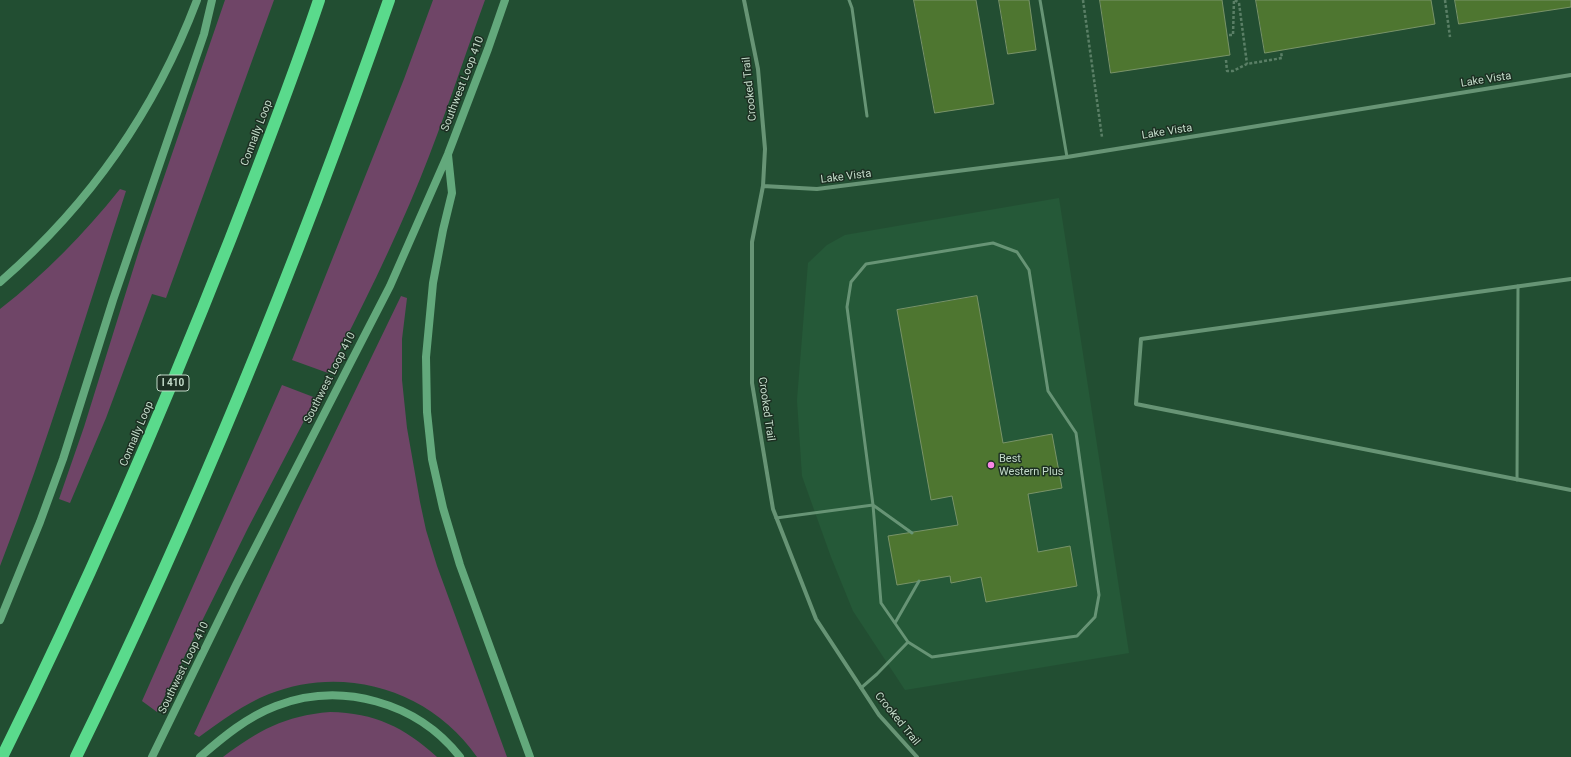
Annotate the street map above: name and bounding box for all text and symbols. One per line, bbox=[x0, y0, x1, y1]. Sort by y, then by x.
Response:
street label: Southwest Loop 410 bbox=[439, 35, 487, 133]
street label: Crooked Trail bbox=[740, 56, 760, 122]
street label: Lake Vista bbox=[1460, 70, 1512, 90]
street label: Connally Loop bbox=[238, 98, 276, 168]
street label: Lake Vista bbox=[1141, 122, 1193, 142]
street label: Lake Vista bbox=[820, 167, 872, 187]
street label: Southwest Loop 410 bbox=[301, 330, 359, 426]
road number: I 410 bbox=[157, 375, 189, 391]
street label: Crooked Trail bbox=[755, 376, 777, 442]
street label: Connally Loop bbox=[117, 399, 157, 469]
place label: Best Western Plus bbox=[999, 452, 1063, 478]
marker: Best Western Plus bbox=[986, 460, 996, 470]
street label: Southwest Loop 410 bbox=[156, 620, 212, 716]
street label: Crooked Trail bbox=[872, 690, 922, 748]

